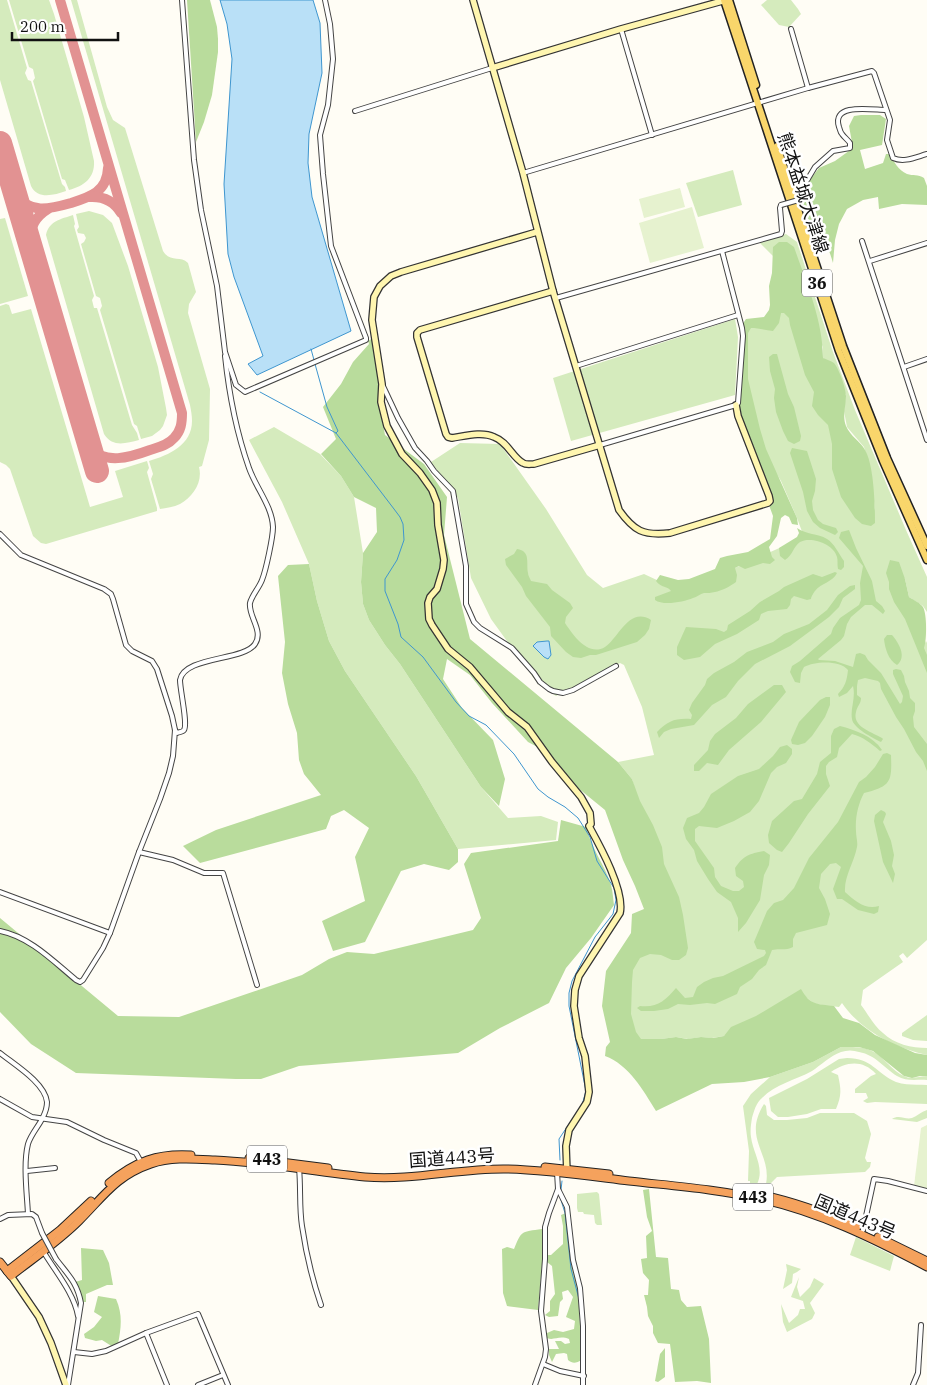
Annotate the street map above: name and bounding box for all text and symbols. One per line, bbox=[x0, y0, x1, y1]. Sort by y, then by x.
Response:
scale bar bbox=[12, 10, 119, 42]
text: 200 m bbox=[20, 17, 65, 36]
street label: 熊本益城大津線 bbox=[773, 129, 834, 256]
road number: 36 bbox=[802, 270, 832, 296]
street label: 国道443号 bbox=[408, 1143, 496, 1172]
road number: 443 bbox=[247, 1146, 287, 1172]
road number: 443 bbox=[733, 1184, 773, 1210]
street label: 国道443号 bbox=[811, 1189, 899, 1244]

